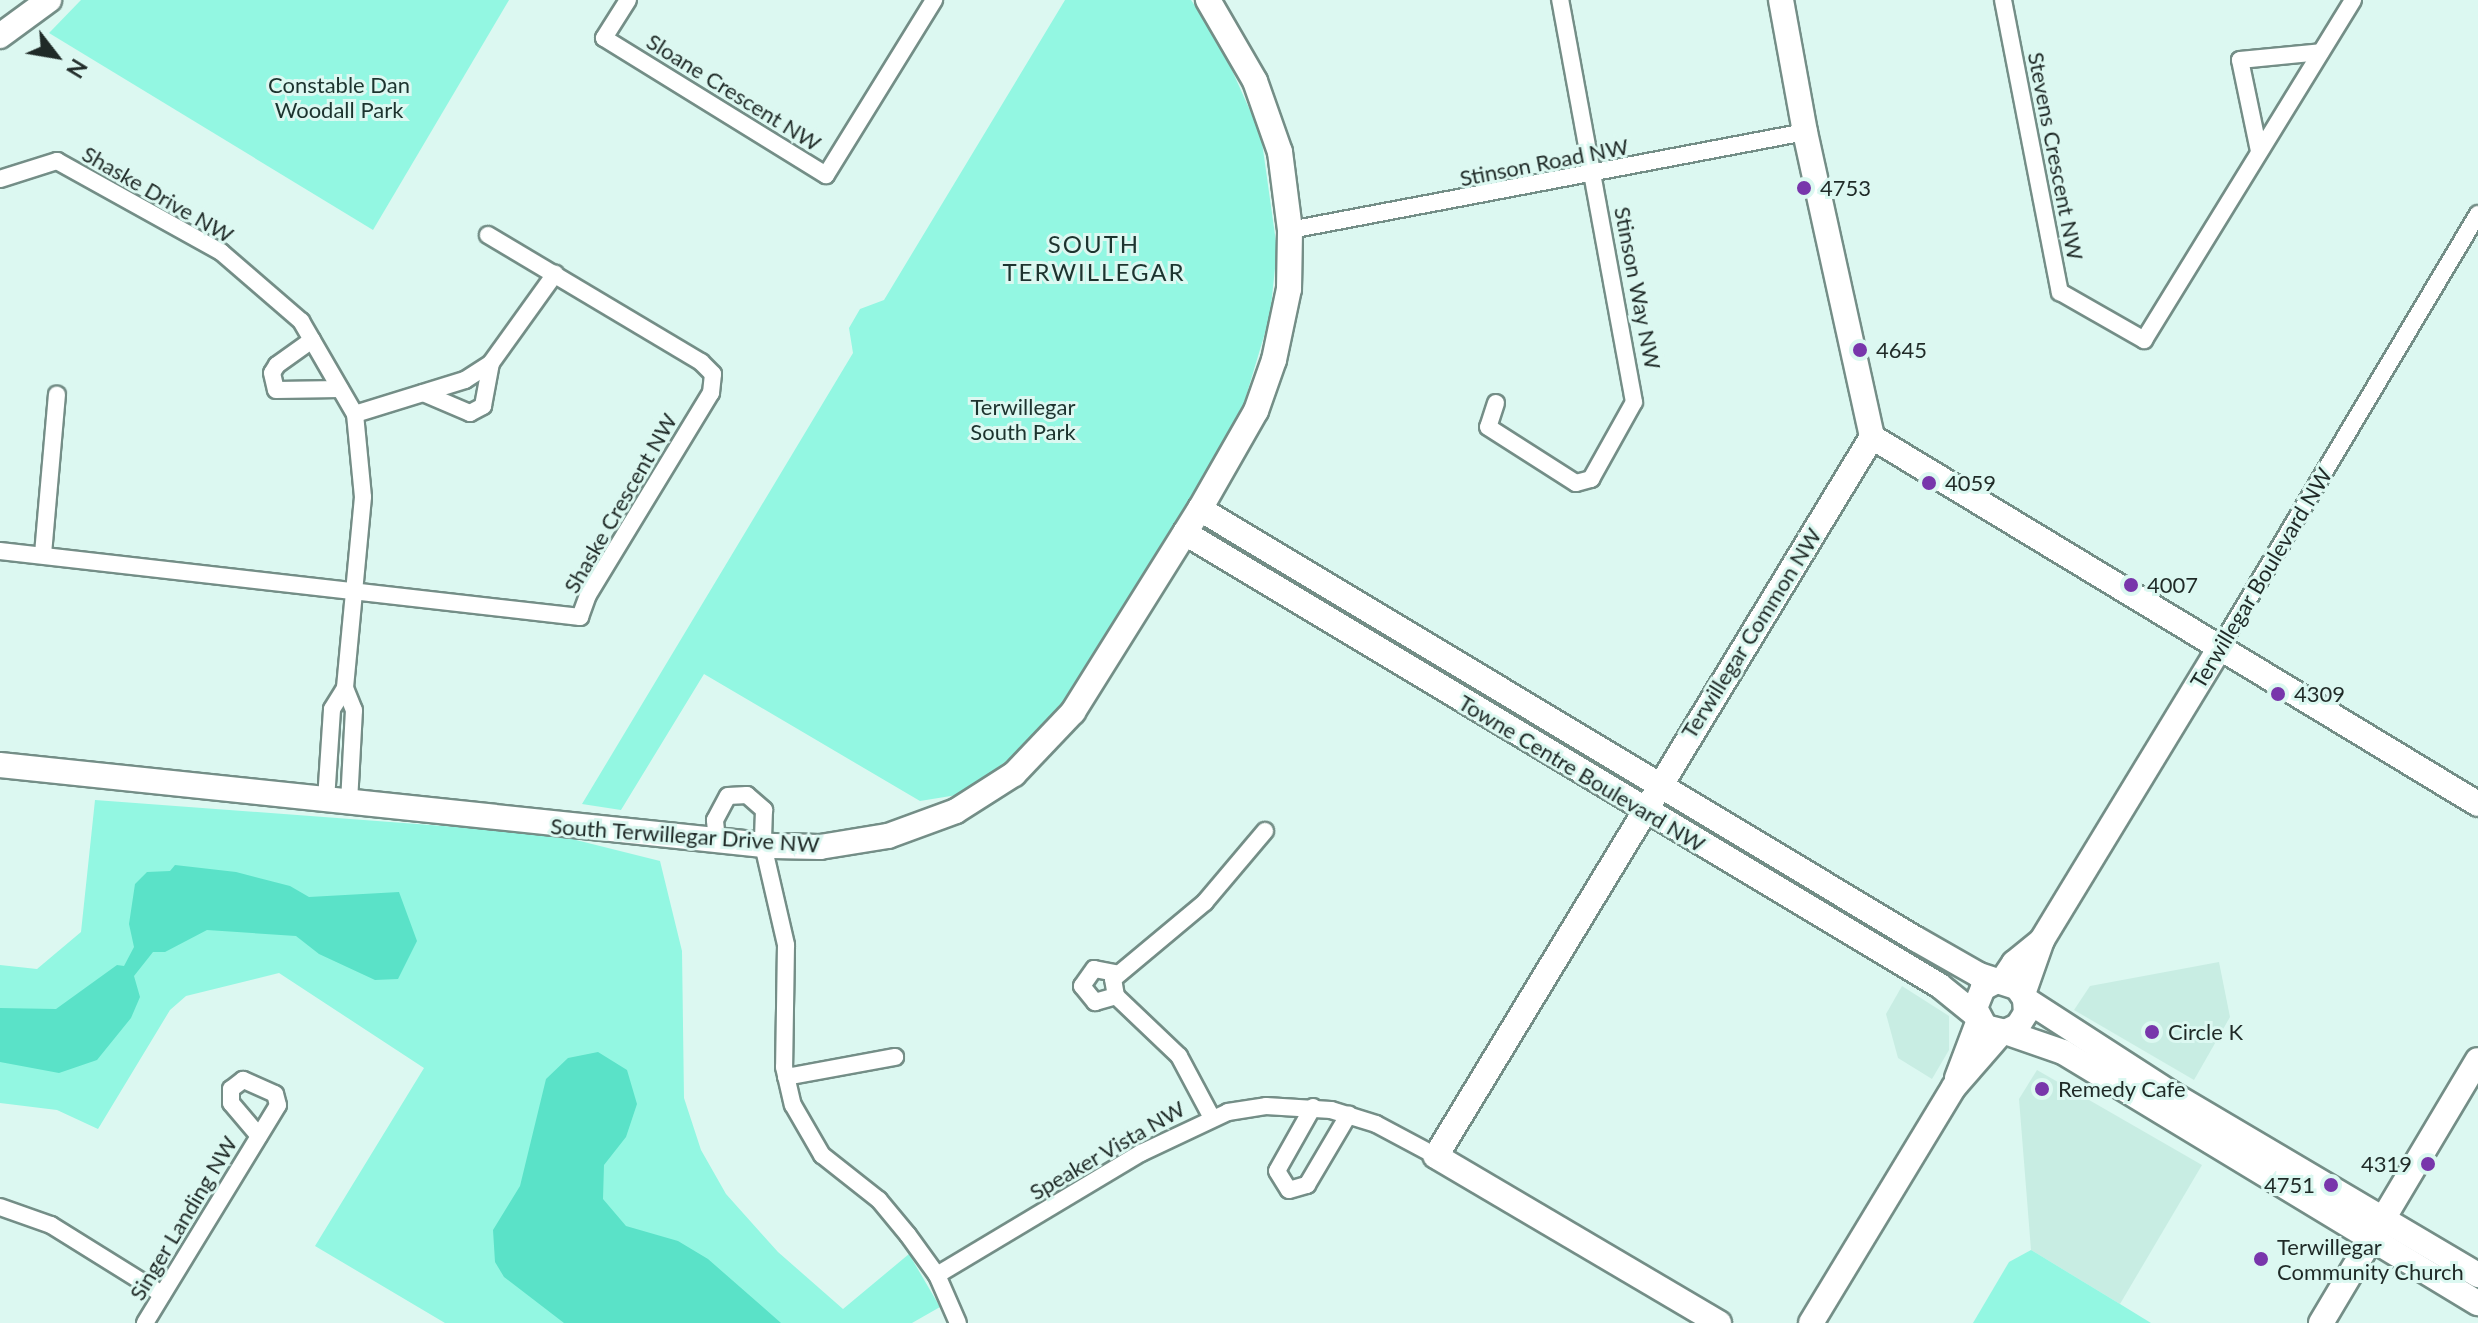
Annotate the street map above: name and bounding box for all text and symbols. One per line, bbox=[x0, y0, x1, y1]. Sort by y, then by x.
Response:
north arrow bbox=[16, 16, 96, 96]
street label: Sloane Crescent NW bbox=[642, 28, 826, 156]
street label: Stevens Crescent NW bbox=[2023, 50, 2089, 262]
text: N bbox=[61, 54, 93, 83]
park label: Constable Dan Woodall Park bbox=[268, 71, 410, 122]
street label: Stinson Road NW bbox=[1457, 133, 1631, 191]
street label: Shaske Drive NW bbox=[78, 140, 238, 248]
place label: 4753 bbox=[1820, 175, 1871, 201]
marker: 4753 bbox=[1795, 179, 1813, 197]
street label: Stinson Way NW bbox=[1609, 204, 1667, 372]
district label: SOUTH TERWILLEGAR bbox=[1002, 230, 1186, 286]
place label: 4645 bbox=[1876, 337, 1927, 363]
marker: 4645 bbox=[1851, 341, 1869, 359]
park label: Terwillegar South Park bbox=[970, 393, 1076, 444]
street label: Shaske Crescent NW bbox=[558, 409, 682, 597]
street label: Terwillegar Boulevard NW bbox=[2185, 463, 2337, 693]
place label: 4059 bbox=[1945, 470, 1996, 496]
marker: 4059 bbox=[1920, 474, 1938, 492]
street label: Terwillegar Common NW bbox=[1675, 523, 1827, 743]
place label: 4007 bbox=[2147, 572, 2198, 598]
marker: 4007 bbox=[2122, 576, 2140, 594]
place label: 4309 bbox=[2294, 681, 2345, 707]
marker: 4309 bbox=[2269, 685, 2287, 703]
street label: Towne Centre Boulevard NW bbox=[1454, 689, 1710, 857]
street label: South Terwillegar Drive NW bbox=[549, 812, 821, 858]
place label: Circle K bbox=[2168, 1019, 2243, 1045]
marker: Circle K bbox=[2143, 1023, 2161, 1041]
place label: Remedy Cafe bbox=[2058, 1076, 2186, 1102]
marker: Remedy Cafe bbox=[2033, 1080, 2051, 1098]
street label: Speaker Vista NW bbox=[1024, 1095, 1190, 1205]
street label: Singer Landing NW bbox=[124, 1131, 242, 1305]
place label: 4319 bbox=[2361, 1151, 2412, 1177]
marker: 4319 bbox=[2419, 1155, 2437, 1173]
place label: 4751 bbox=[2264, 1172, 2315, 1198]
marker: 4751 bbox=[2322, 1176, 2340, 1194]
place label: Terwillegar Community Church bbox=[2277, 1233, 2464, 1284]
marker: Terwillegar Community Church bbox=[2252, 1250, 2270, 1268]

